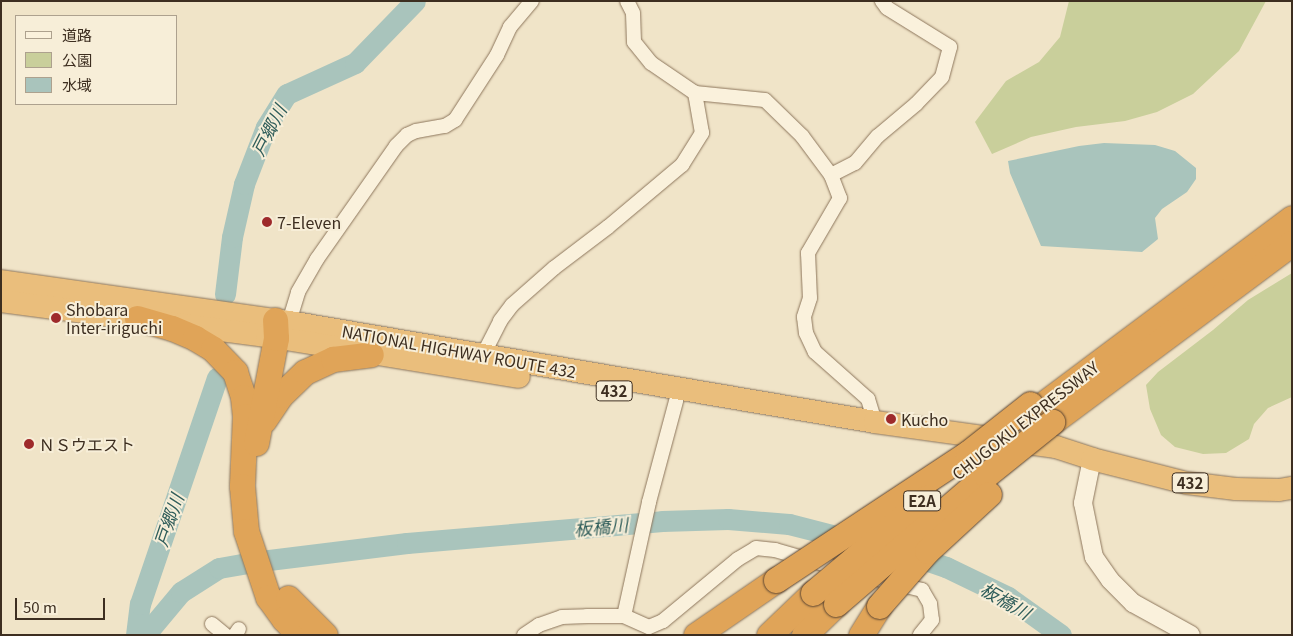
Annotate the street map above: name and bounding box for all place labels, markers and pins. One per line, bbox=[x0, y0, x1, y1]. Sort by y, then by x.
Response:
place label: 7-Eleven bbox=[277, 212, 341, 232]
marker: 7-Eleven bbox=[261, 216, 273, 228]
place label: Shobara Inter-iriguchi bbox=[66, 299, 162, 337]
marker: Shobara Inter-iriguchi bbox=[50, 312, 62, 324]
place label: Kucho bbox=[901, 409, 948, 429]
marker: Kucho bbox=[885, 413, 897, 425]
place label: ＮＳウエスト bbox=[39, 434, 135, 454]
marker: ＮＳウエスト bbox=[23, 438, 35, 450]

